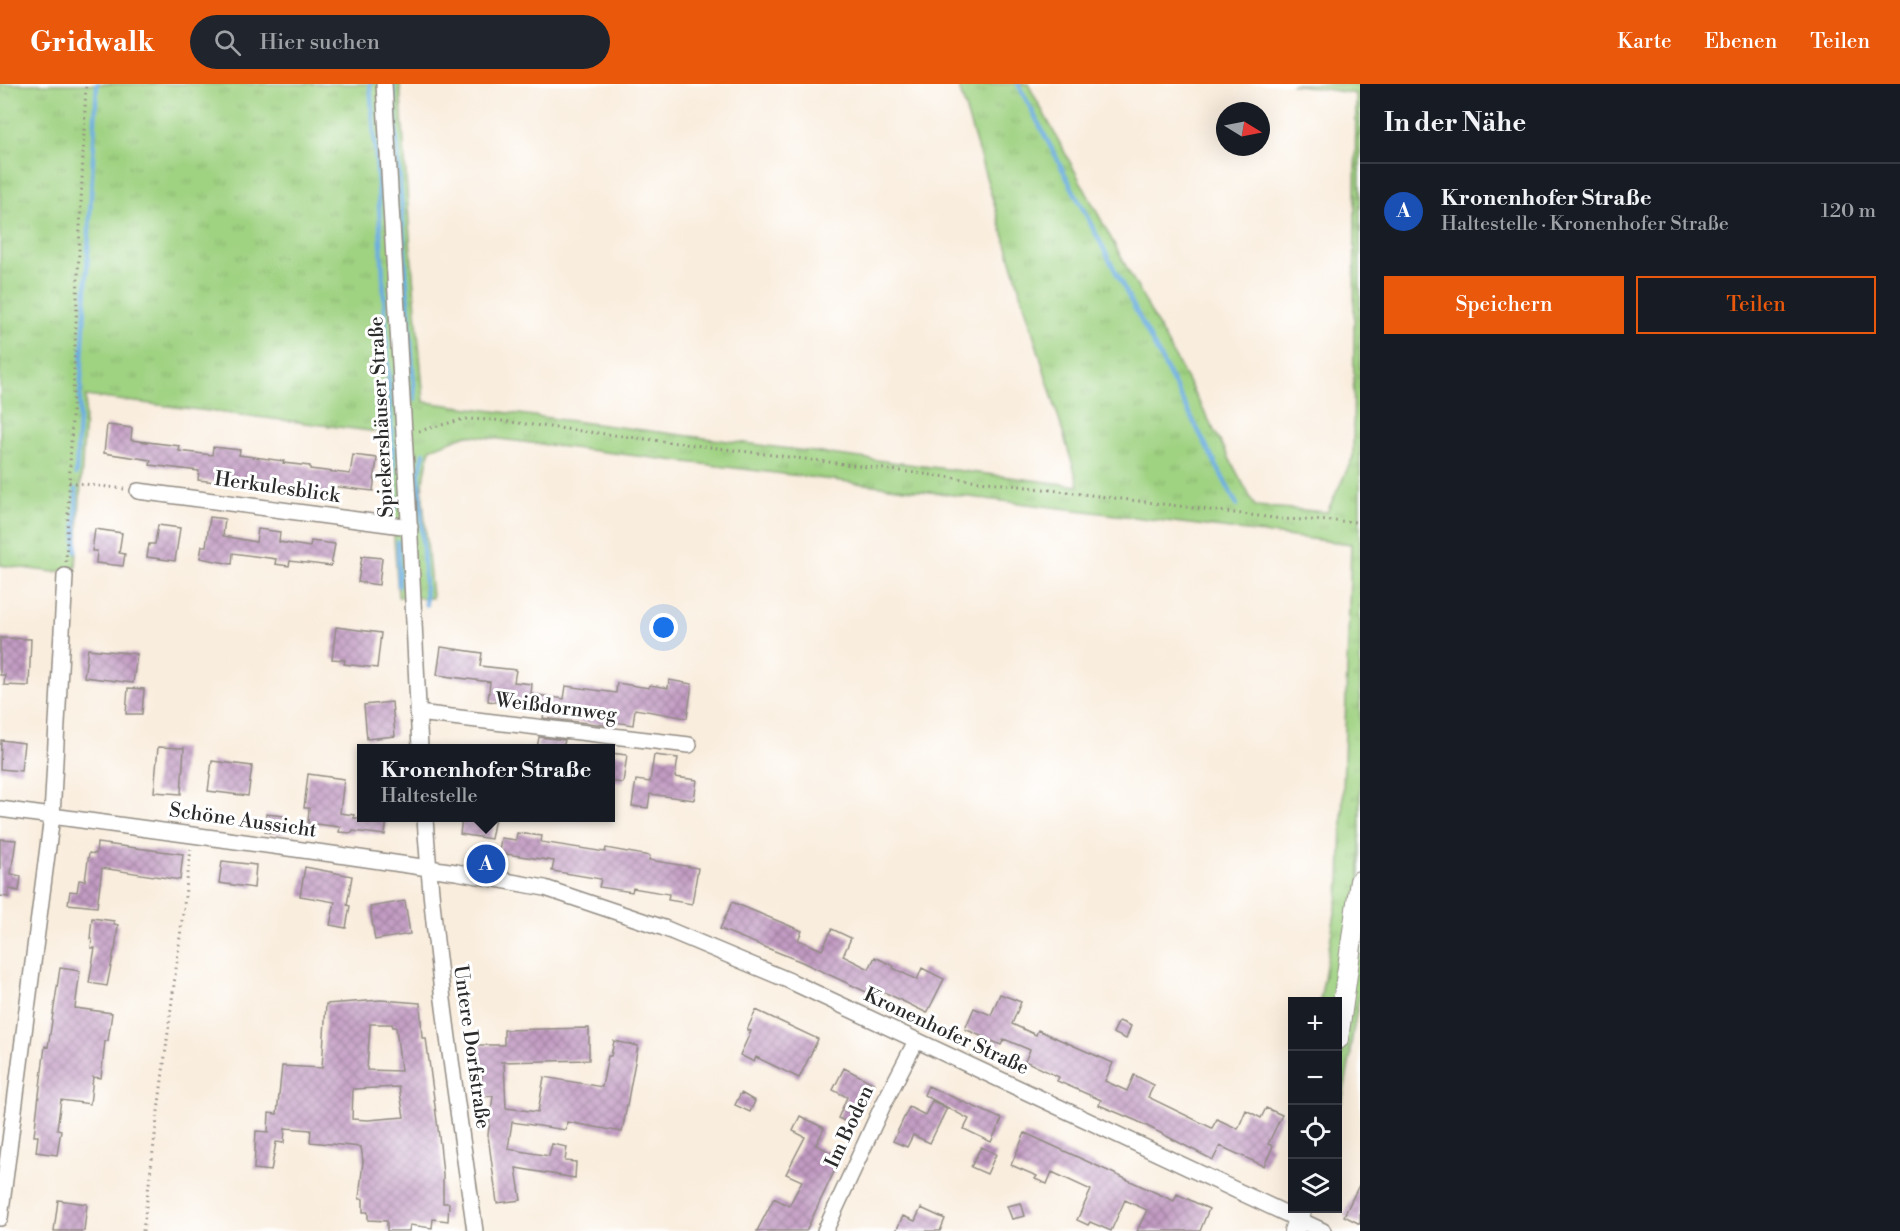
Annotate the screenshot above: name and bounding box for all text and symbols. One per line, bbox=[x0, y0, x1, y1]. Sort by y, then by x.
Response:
search box bbox=[190, 15, 610, 69]
text: Gridwalk bbox=[30, 25, 154, 60]
icon: search bbox=[211, 26, 244, 59]
text: Hier suchen bbox=[259, 29, 380, 56]
text: Karte bbox=[1617, 29, 1672, 55]
text: Ebenen bbox=[1705, 29, 1777, 55]
text: Teilen bbox=[1810, 29, 1870, 55]
north arrow bbox=[1216, 102, 1270, 156]
text: In der Nähe bbox=[1384, 107, 1526, 139]
text: Kronenhofer Straße bbox=[1441, 185, 1652, 212]
text: A bbox=[1396, 199, 1411, 224]
text: 120 m bbox=[1821, 199, 1876, 224]
text: Haltestelle · Kronenhofer Straße bbox=[1441, 212, 1729, 237]
button: Speichern bbox=[1384, 276, 1624, 334]
button: Teilen bbox=[1636, 276, 1876, 334]
street label: Spiekershäuser Straße bbox=[364, 316, 400, 518]
street label: Herkulesblick bbox=[213, 467, 343, 509]
your location bbox=[649, 613, 678, 642]
street label: Weißdornweg bbox=[493, 688, 619, 728]
popup bbox=[357, 744, 615, 822]
text: Kronenhofer Straße bbox=[381, 757, 591, 784]
text: Haltestelle bbox=[381, 784, 478, 809]
street label: Schöne Aussicht bbox=[168, 798, 318, 844]
pin: A bbox=[466, 842, 506, 886]
street label: Untere Dorfstraße bbox=[447, 963, 495, 1131]
street label: Kronenhofer Straße bbox=[859, 983, 1033, 1081]
map controls bbox=[1288, 997, 1342, 1213]
button: + bbox=[1288, 997, 1342, 1051]
button: − bbox=[1288, 1051, 1342, 1105]
street label: Im Boden bbox=[820, 1082, 880, 1172]
button: locate bbox=[1288, 1105, 1342, 1159]
button: layers bbox=[1288, 1159, 1342, 1213]

